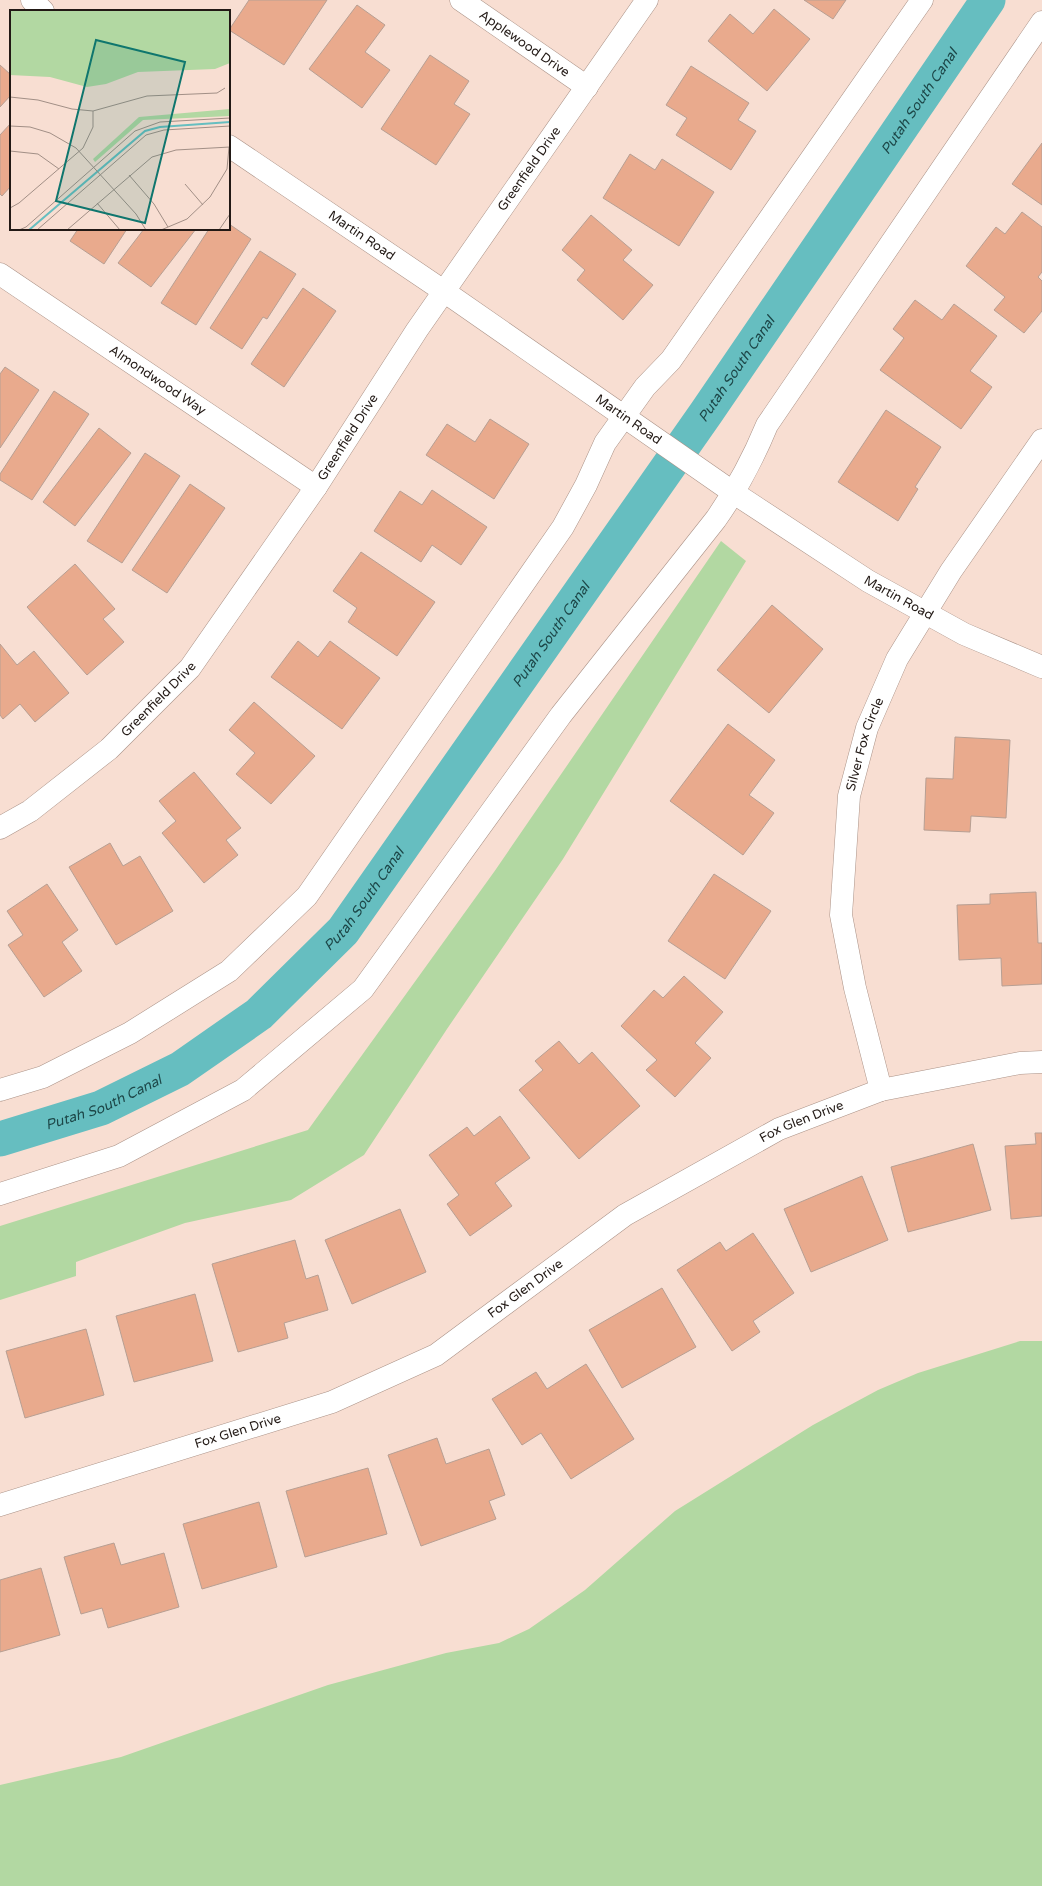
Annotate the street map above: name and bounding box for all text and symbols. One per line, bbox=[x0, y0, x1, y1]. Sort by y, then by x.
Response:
street label: Applewood Drive bbox=[476, 7, 573, 81]
inset map bbox=[10, 10, 230, 230]
water label: Putah South Canal bbox=[877, 44, 962, 157]
street label: Greenfield Drive bbox=[494, 123, 564, 214]
street label: Martin Road bbox=[325, 207, 398, 264]
water label: Putah South Canal bbox=[694, 312, 779, 425]
street label: Almondwood Way bbox=[106, 342, 209, 418]
street label: Greenfield Drive bbox=[314, 391, 382, 484]
street label: Martin Road bbox=[592, 391, 665, 448]
street label: Martin Road bbox=[861, 572, 936, 624]
water label: Putah South Canal bbox=[508, 578, 594, 690]
street label: Greenfield Drive bbox=[118, 659, 200, 740]
street label: Silver Fox Circle bbox=[843, 695, 887, 793]
water label: Putah South Canal bbox=[320, 843, 408, 954]
water label: Putah South Canal bbox=[43, 1070, 166, 1133]
street label: Fox Glen Drive bbox=[757, 1097, 846, 1146]
street label: Fox Glen Drive bbox=[485, 1256, 566, 1322]
street label: Fox Glen Drive bbox=[193, 1410, 283, 1452]

